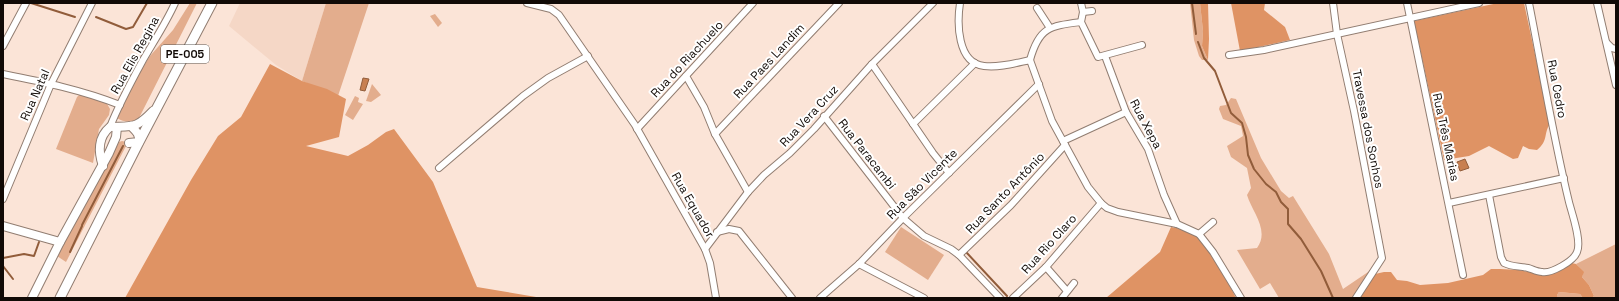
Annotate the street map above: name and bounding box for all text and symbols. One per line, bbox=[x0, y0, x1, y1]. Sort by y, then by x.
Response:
street label: Rua Elis Regina bbox=[107, 13, 163, 97]
street label: Rua do Riachuelo bbox=[647, 17, 727, 101]
street label: Rua Paes Landim bbox=[730, 20, 808, 102]
road number: PE-005 bbox=[161, 45, 209, 63]
street label: Rua Cedro bbox=[1544, 58, 1570, 120]
street label: Rua Natal bbox=[17, 67, 53, 123]
street label: Travessa dos Sonhos bbox=[1349, 68, 1387, 190]
street label: Rua Vera Cruz bbox=[776, 82, 842, 150]
street label: Rua Três Marias bbox=[1429, 92, 1463, 182]
street label: Rua Xepa bbox=[1126, 96, 1166, 152]
street label: Rua Paracambi bbox=[835, 116, 900, 192]
street label: Rua São Vicente bbox=[883, 145, 961, 223]
street label: Rua Santo Antônio bbox=[962, 149, 1048, 237]
street label: Rua Equador bbox=[668, 169, 718, 241]
street label: Rua Rio Claro bbox=[1018, 211, 1080, 277]

